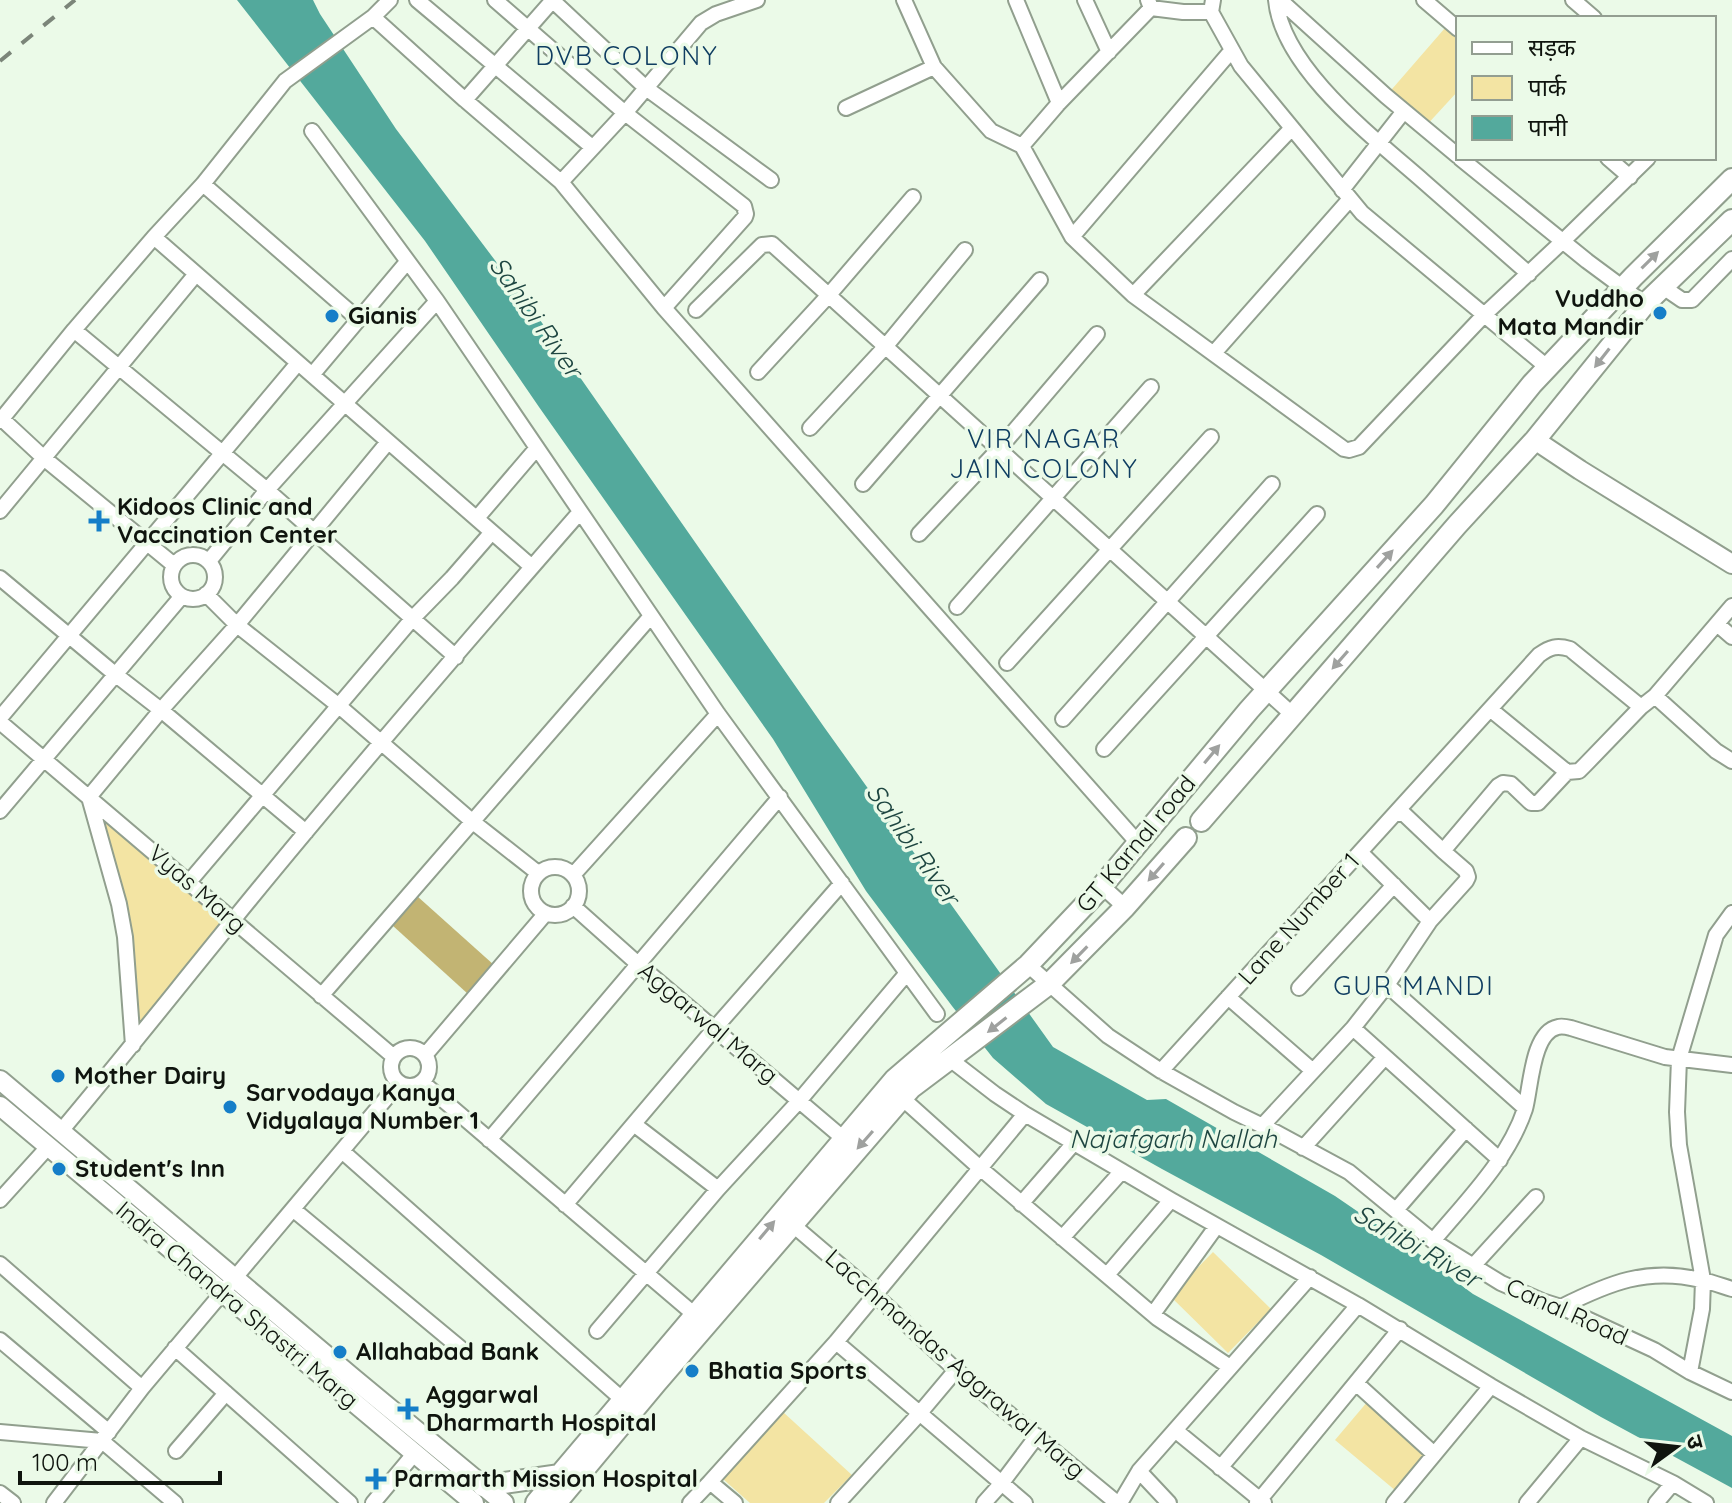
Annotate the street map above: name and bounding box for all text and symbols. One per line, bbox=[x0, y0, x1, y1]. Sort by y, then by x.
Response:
legend bbox=[1456, 16, 1716, 160]
text: सड़क bbox=[1528, 32, 1576, 62]
district label: DVB COLONY bbox=[535, 39, 719, 72]
text: पार्क bbox=[1528, 72, 1567, 102]
text: पानी bbox=[1528, 112, 1568, 142]
water label: Sahibi River bbox=[483, 250, 592, 386]
one-way arrow bbox=[1640, 251, 1659, 270]
place label: Vuddho Mata Mandir bbox=[1497, 283, 1644, 341]
place label: Gianis bbox=[348, 300, 417, 330]
marker: Vuddho Mata Mandir bbox=[1651, 304, 1669, 322]
marker: Gianis bbox=[323, 307, 341, 325]
one-way arrow bbox=[1594, 348, 1611, 368]
district label: VIR NAGAR JAIN COLONY bbox=[949, 422, 1139, 485]
place label: Kidoos Clinic and Vaccination Center bbox=[117, 491, 337, 549]
marker: Kidoos Clinic and Vaccination Center bbox=[88, 510, 110, 532]
one-way arrow bbox=[1376, 550, 1393, 570]
one-way arrow bbox=[1332, 650, 1349, 670]
one-way arrow bbox=[1203, 744, 1220, 764]
street label: GT Karnal road bbox=[1069, 769, 1201, 918]
water label: Sahibi River bbox=[860, 777, 969, 913]
street label: Vyas Marg bbox=[142, 837, 253, 939]
street label: Lane Number 1 bbox=[1231, 846, 1365, 990]
one-way arrow bbox=[1147, 863, 1165, 882]
one-way arrow bbox=[1070, 945, 1088, 964]
street label: Aggarwal Marg bbox=[633, 955, 785, 1089]
district label: GUR MANDI bbox=[1333, 969, 1495, 1002]
one-way arrow bbox=[987, 1016, 1007, 1032]
place label: Mother Dairy bbox=[74, 1060, 226, 1090]
marker: Mother Dairy bbox=[49, 1067, 67, 1085]
place label: Sarvodaya Kanya Vidyalaya Number 1 bbox=[246, 1077, 479, 1135]
marker: Sarvodaya Kanya Vidyalaya Number 1 bbox=[221, 1098, 239, 1116]
water label: Najafgarh Nallah bbox=[1069, 1122, 1278, 1155]
one-way arrow bbox=[857, 1130, 874, 1150]
place label: Student's Inn bbox=[75, 1153, 225, 1183]
marker: Student's Inn bbox=[50, 1160, 68, 1178]
street label: Indra Chandra Shastri Marg bbox=[110, 1194, 365, 1414]
water label: Sahibi River bbox=[1348, 1196, 1489, 1296]
one-way arrow bbox=[758, 1220, 775, 1240]
street label: Lacchmandas Aggrawal Marg bbox=[819, 1242, 1092, 1484]
street label: Canal Road bbox=[1502, 1271, 1633, 1351]
place label: Allahabad Bank bbox=[356, 1336, 539, 1366]
marker: Allahabad Bank bbox=[331, 1343, 349, 1361]
place label: Bhatia Sports bbox=[708, 1355, 867, 1385]
marker: Bhatia Sports bbox=[683, 1362, 701, 1380]
place label: Aggarwal Dharmarth Hospital bbox=[426, 1379, 657, 1437]
marker: Aggarwal Dharmarth Hospital bbox=[397, 1398, 419, 1420]
north arrow bbox=[1636, 1407, 1716, 1487]
text: उ bbox=[1680, 1432, 1711, 1453]
scale bar bbox=[20, 1435, 220, 1485]
text: 100 m bbox=[32, 1447, 98, 1477]
place label: Parmarth Mission Hospital bbox=[394, 1463, 698, 1493]
marker: Parmarth Mission Hospital bbox=[365, 1468, 387, 1490]

